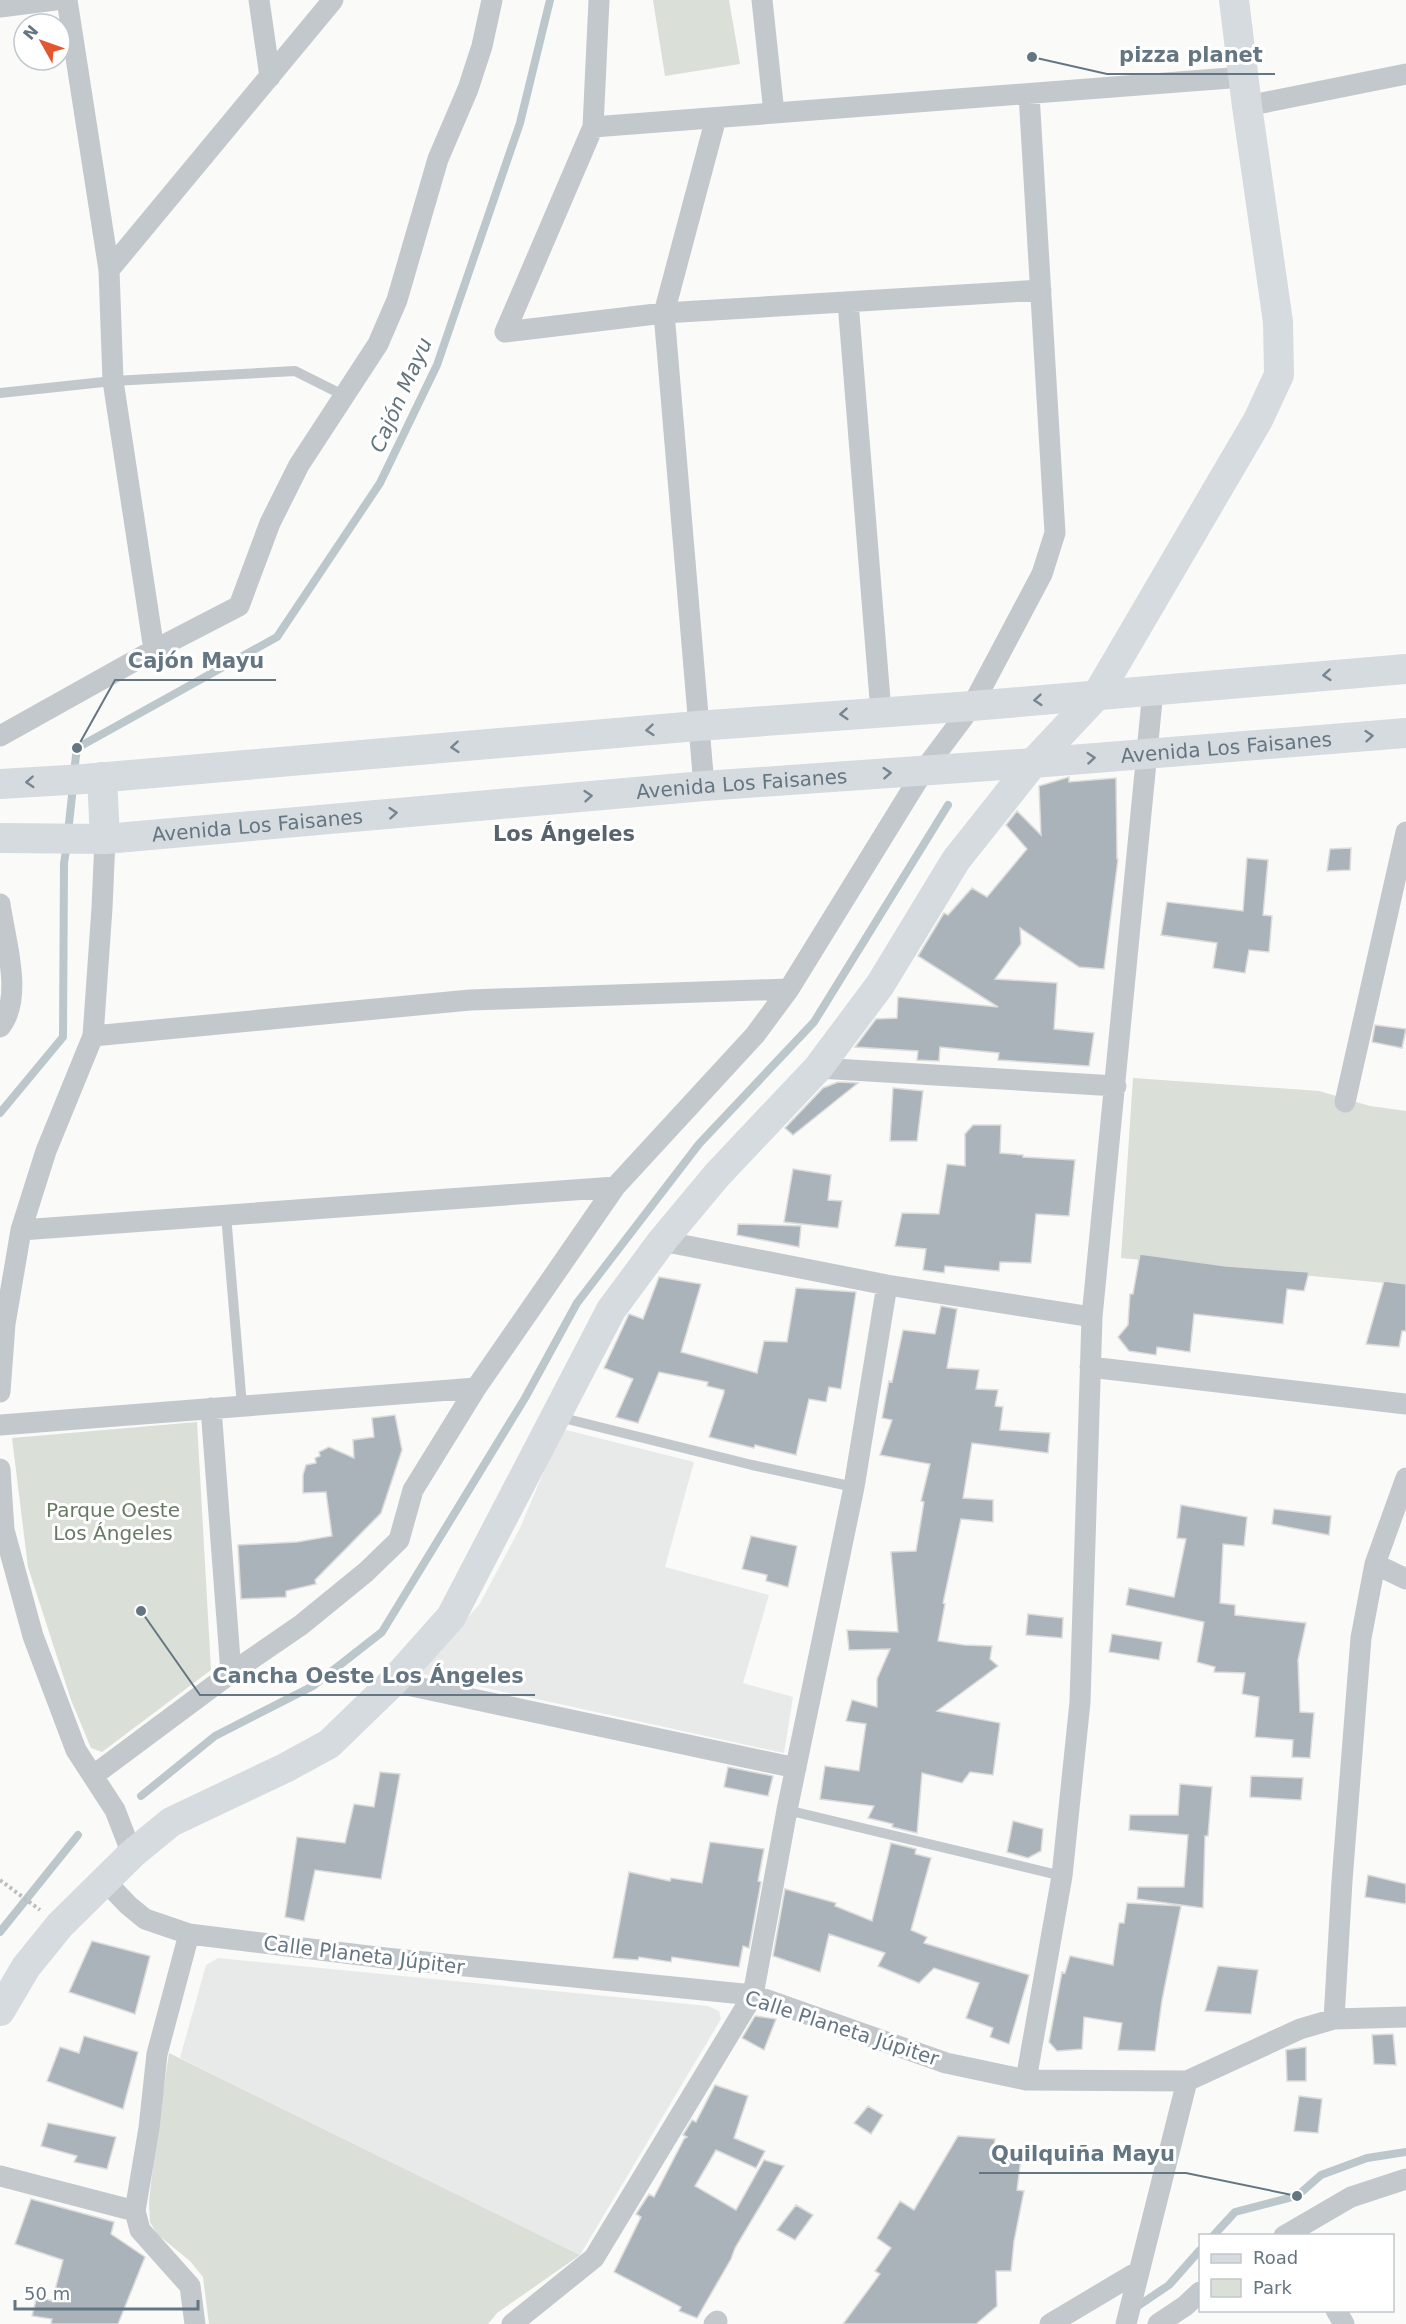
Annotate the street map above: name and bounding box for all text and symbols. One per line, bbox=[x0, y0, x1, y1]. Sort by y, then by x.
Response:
north arrow bbox=[12, 12, 72, 72]
text: N bbox=[19, 21, 42, 44]
callout: pizza planet bbox=[1107, 35, 1275, 74]
text: pizza planet bbox=[1119, 43, 1263, 67]
water label: Cajón Mayu bbox=[365, 334, 437, 456]
callout: Cajón Mayu bbox=[115, 641, 276, 680]
text: Cajón Mayu bbox=[128, 649, 264, 673]
one-way arrow bbox=[1322, 669, 1331, 682]
one-way arrow bbox=[1034, 693, 1043, 706]
one-way arrow bbox=[839, 708, 848, 721]
one-way arrow bbox=[645, 723, 654, 736]
street label: Avenida Los Faisanes bbox=[1120, 727, 1333, 768]
one-way arrow bbox=[1365, 730, 1374, 743]
one-way arrow bbox=[451, 740, 460, 753]
one-way arrow bbox=[1087, 752, 1096, 765]
street label: Avenida Los Faisanes bbox=[635, 764, 848, 804]
one-way arrow bbox=[882, 766, 891, 779]
one-way arrow bbox=[26, 775, 35, 788]
one-way arrow bbox=[583, 790, 592, 803]
street label: Avenida Los Faisanes bbox=[151, 804, 364, 847]
one-way arrow bbox=[389, 807, 398, 820]
district label: Los Ángeles bbox=[493, 821, 635, 846]
park label: Parque Oeste Los Ángeles bbox=[46, 1498, 180, 1545]
callout: Cancha Oeste Los Ángeles bbox=[200, 1656, 535, 1695]
text: Cancha Oeste Los Ángeles bbox=[212, 1663, 524, 1688]
street label: Calle Planeta Júpiter bbox=[262, 1931, 467, 1979]
street label: Calle Planeta Júpiter bbox=[742, 1985, 943, 2071]
callout: Quilquiña Mayu bbox=[979, 2134, 1186, 2173]
text: Quilquiña Mayu bbox=[991, 2142, 1175, 2166]
legend bbox=[1199, 2234, 1394, 2312]
text: Road bbox=[1253, 2247, 1298, 2268]
scale bar bbox=[15, 2273, 198, 2311]
text: Park bbox=[1253, 2277, 1292, 2298]
text: 50 m bbox=[24, 2283, 70, 2304]

